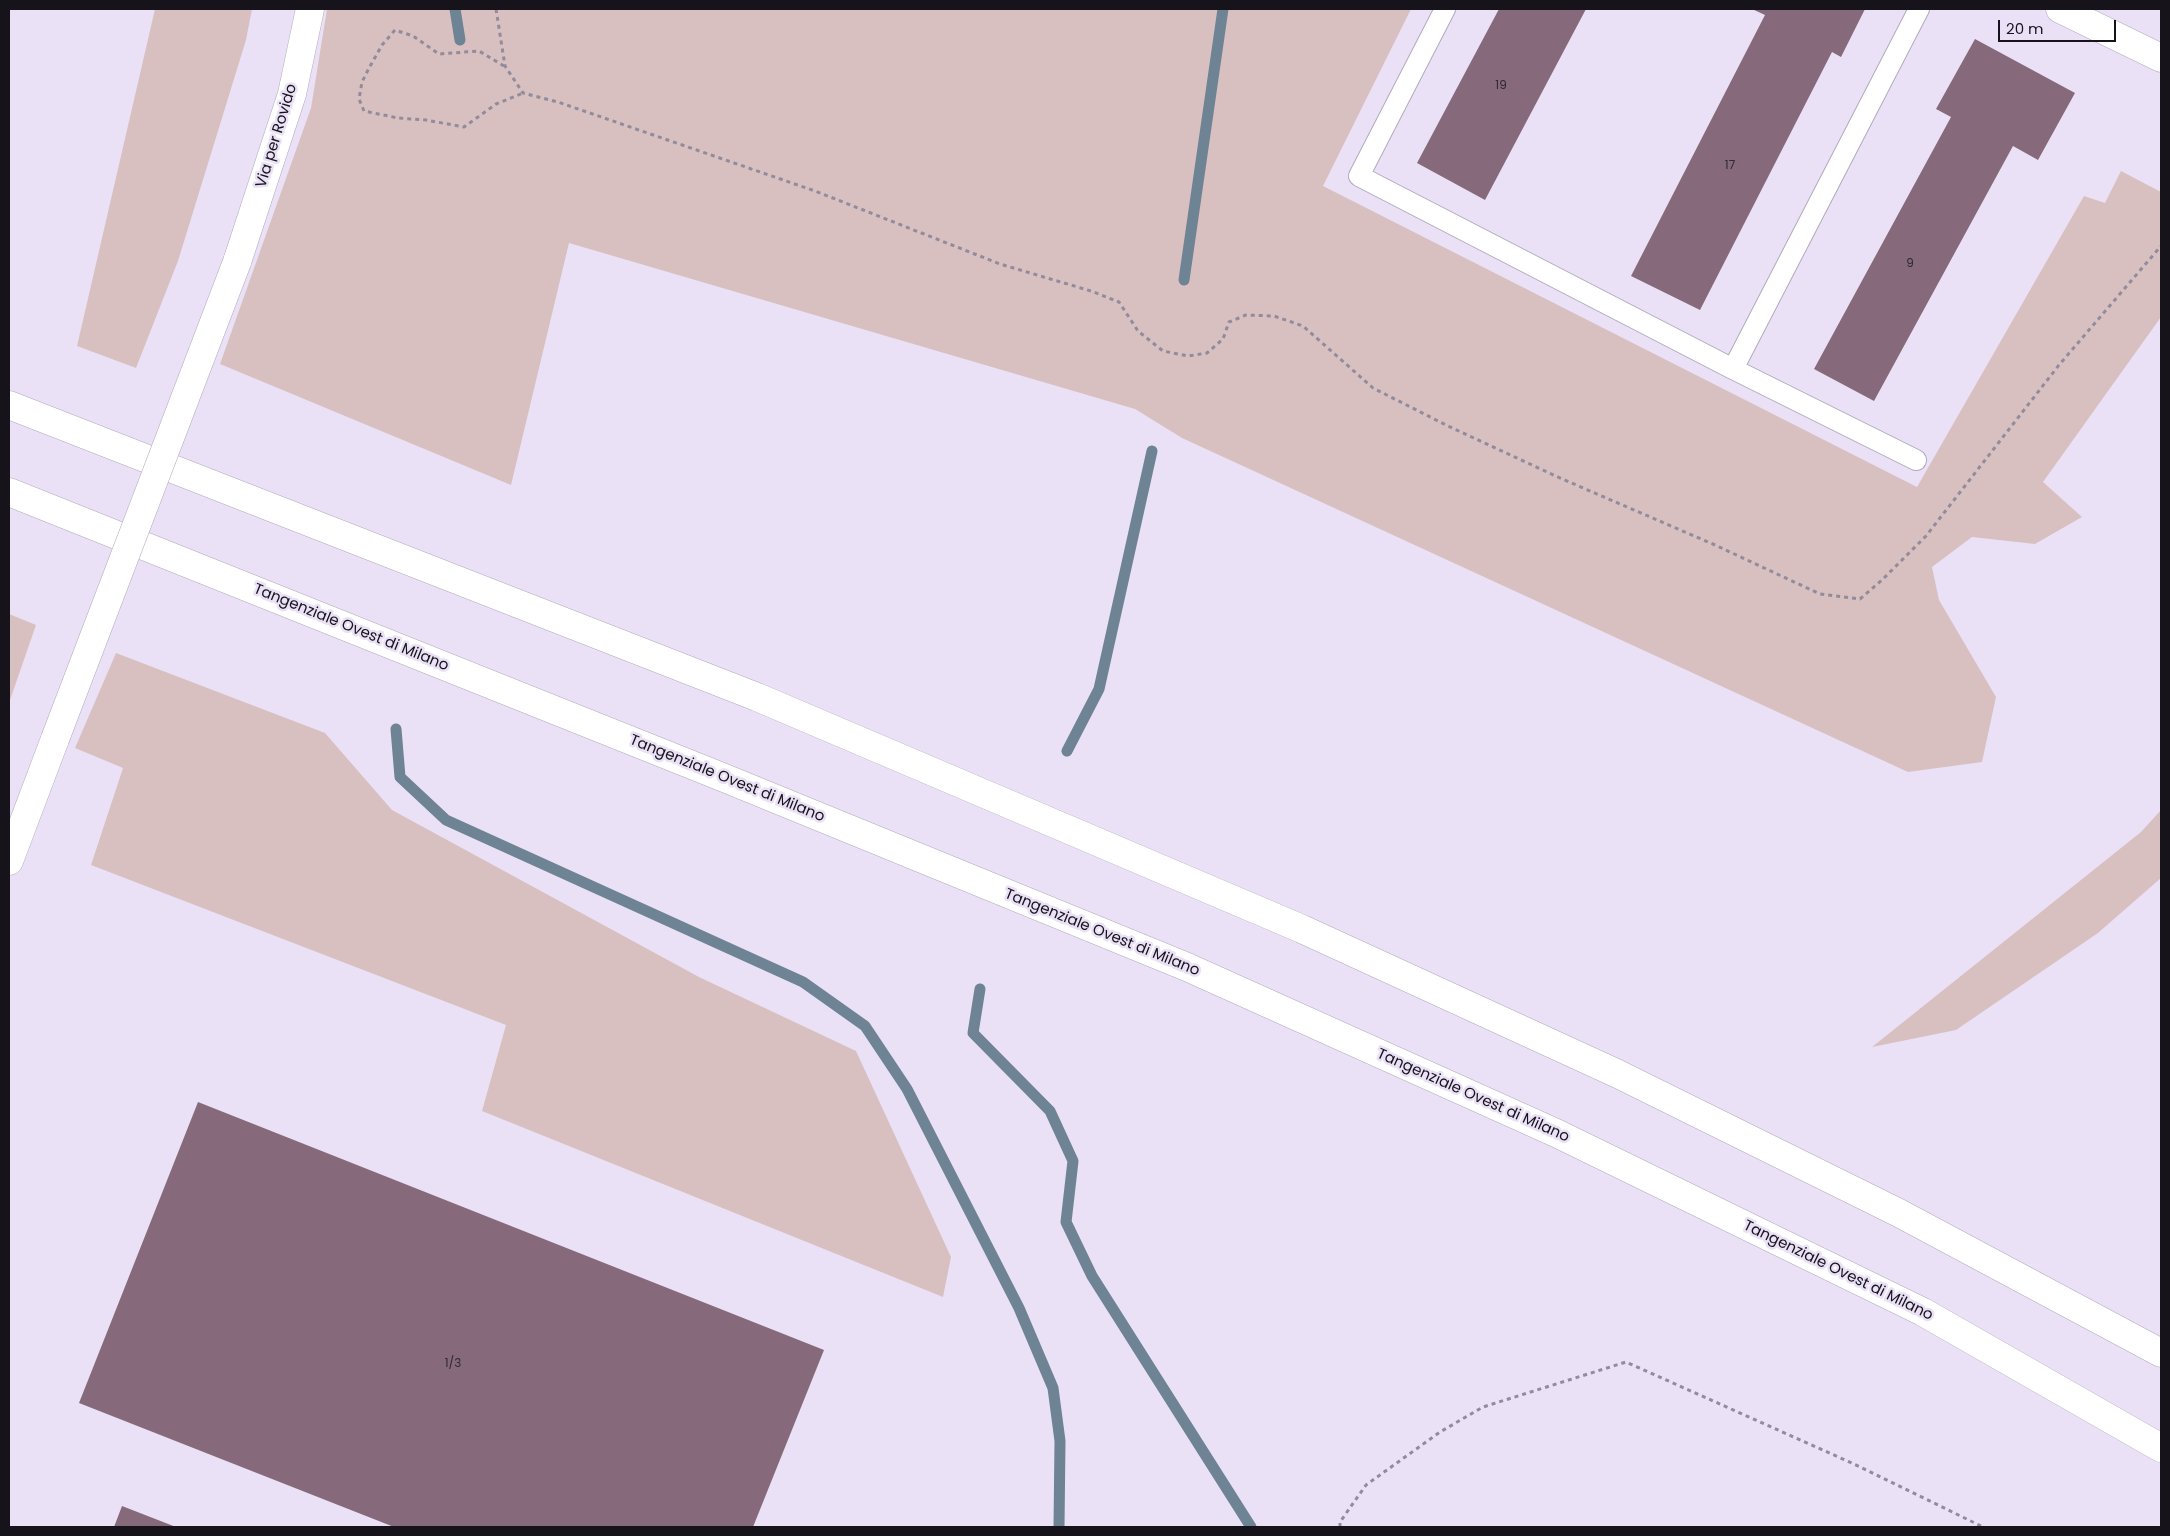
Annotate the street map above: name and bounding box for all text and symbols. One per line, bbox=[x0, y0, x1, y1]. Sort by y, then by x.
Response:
scale bar bbox=[2000, 10, 2118, 42]
text: 20 m bbox=[2006, 18, 2044, 39]
house number: 19 bbox=[1495, 79, 1507, 93]
street label: Via per Rovido bbox=[253, 82, 301, 190]
house number: 17 bbox=[1725, 159, 1735, 173]
house number: 9 bbox=[1906, 257, 1914, 271]
street label: Tangenziale Ovest di Milano bbox=[251, 581, 451, 675]
street label: Tangenziale Ovest di Milano bbox=[627, 732, 827, 826]
street label: Tangenziale Ovest di Milano bbox=[1002, 886, 1202, 980]
street label: Tangenziale Ovest di Milano bbox=[1374, 1045, 1572, 1147]
street label: Tangenziale Ovest di Milano bbox=[1740, 1217, 1936, 1325]
house number: 1/3 bbox=[445, 1357, 461, 1371]

